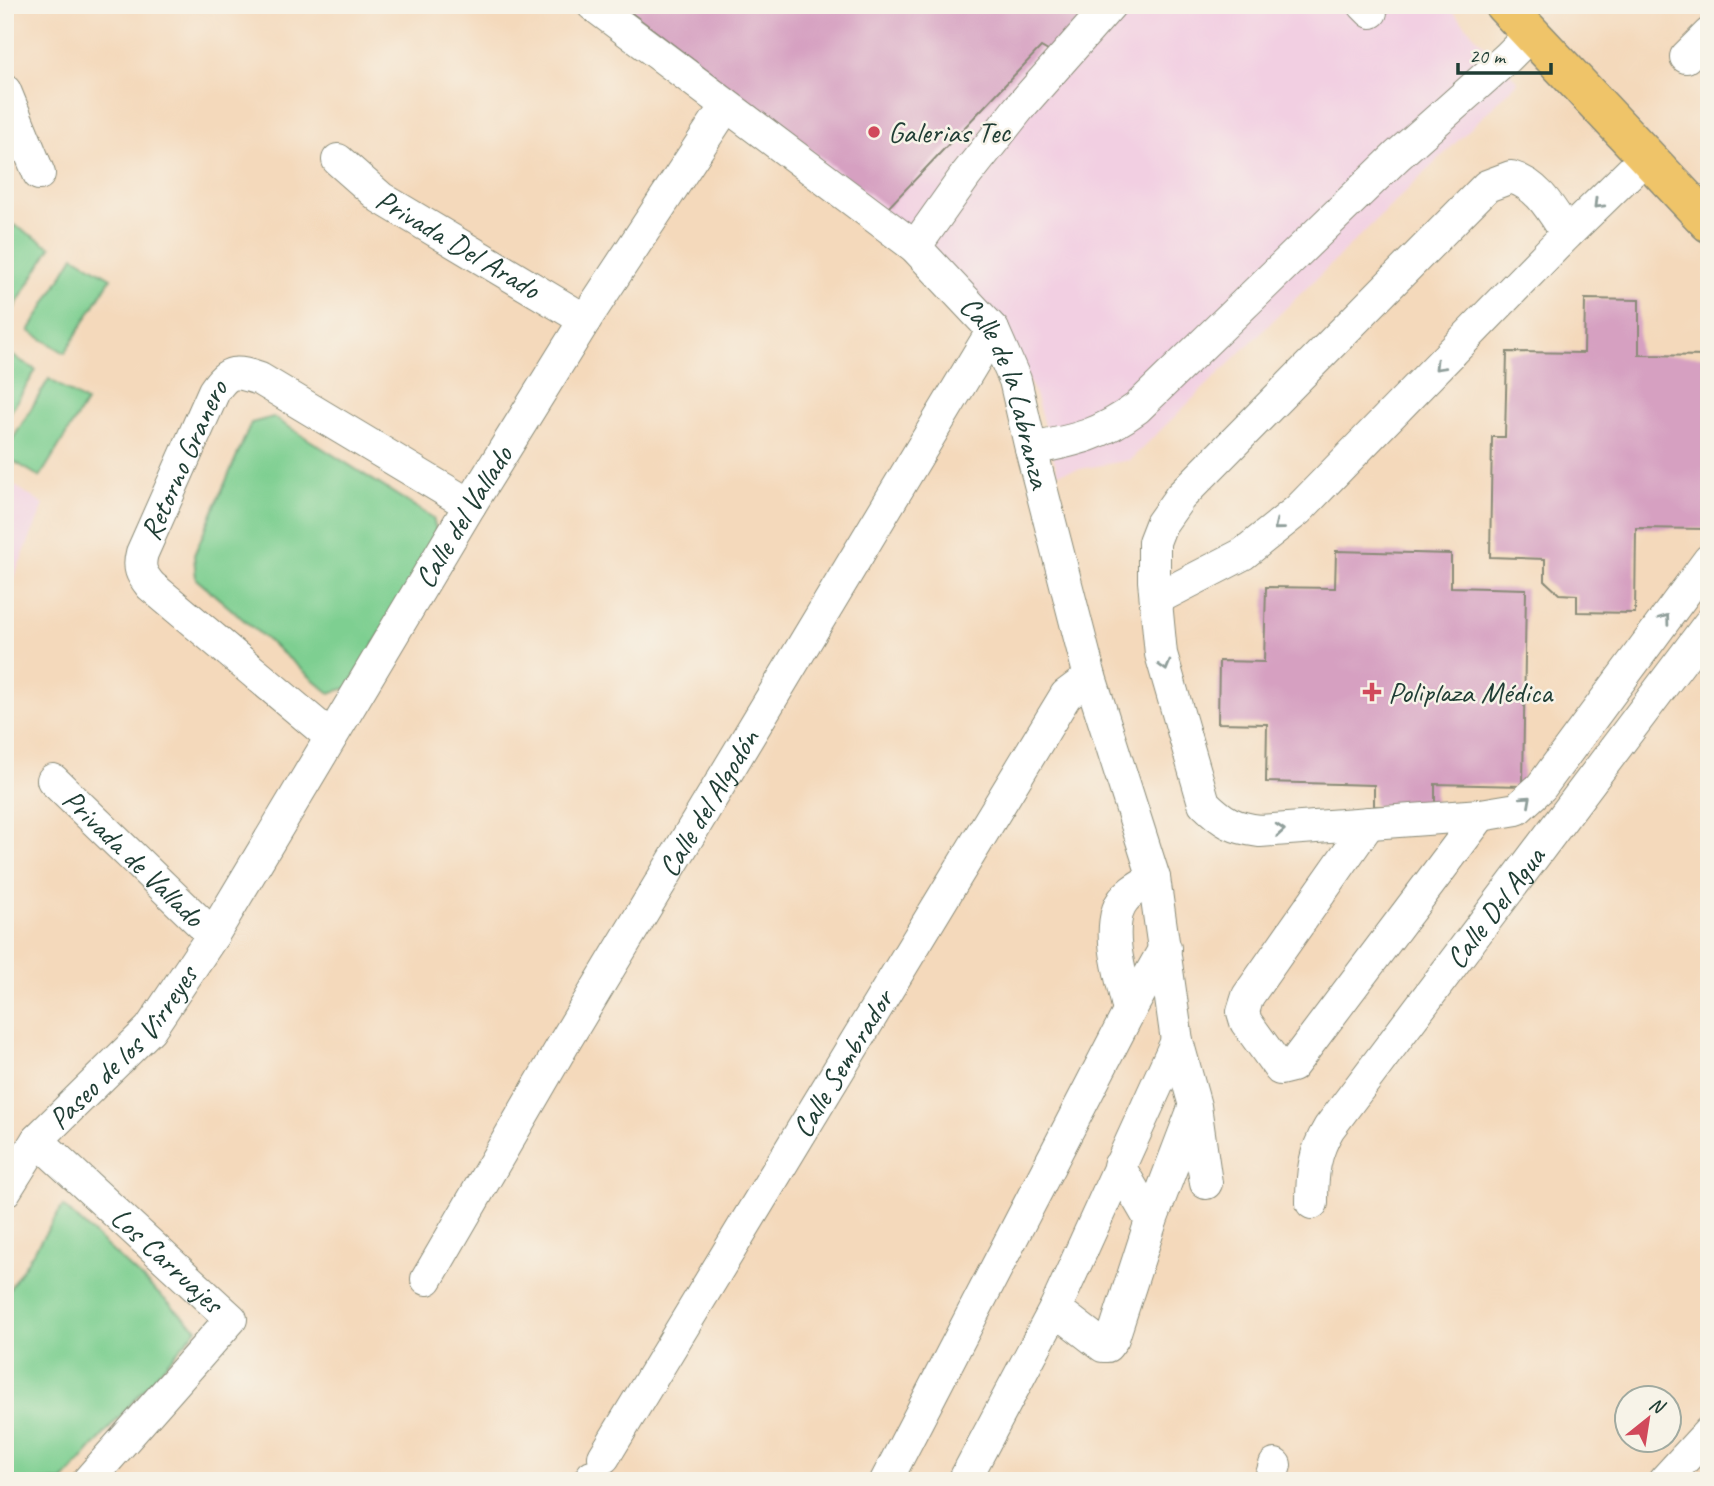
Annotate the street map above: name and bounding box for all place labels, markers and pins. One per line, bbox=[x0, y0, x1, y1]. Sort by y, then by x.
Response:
place label: Galerias Tec bbox=[888, 113, 1011, 151]
marker: Galerias Tec bbox=[866, 124, 882, 140]
place label: Poliplaza Médica bbox=[1388, 673, 1554, 711]
marker: Poliplaza Médica bbox=[1362, 682, 1382, 702]

